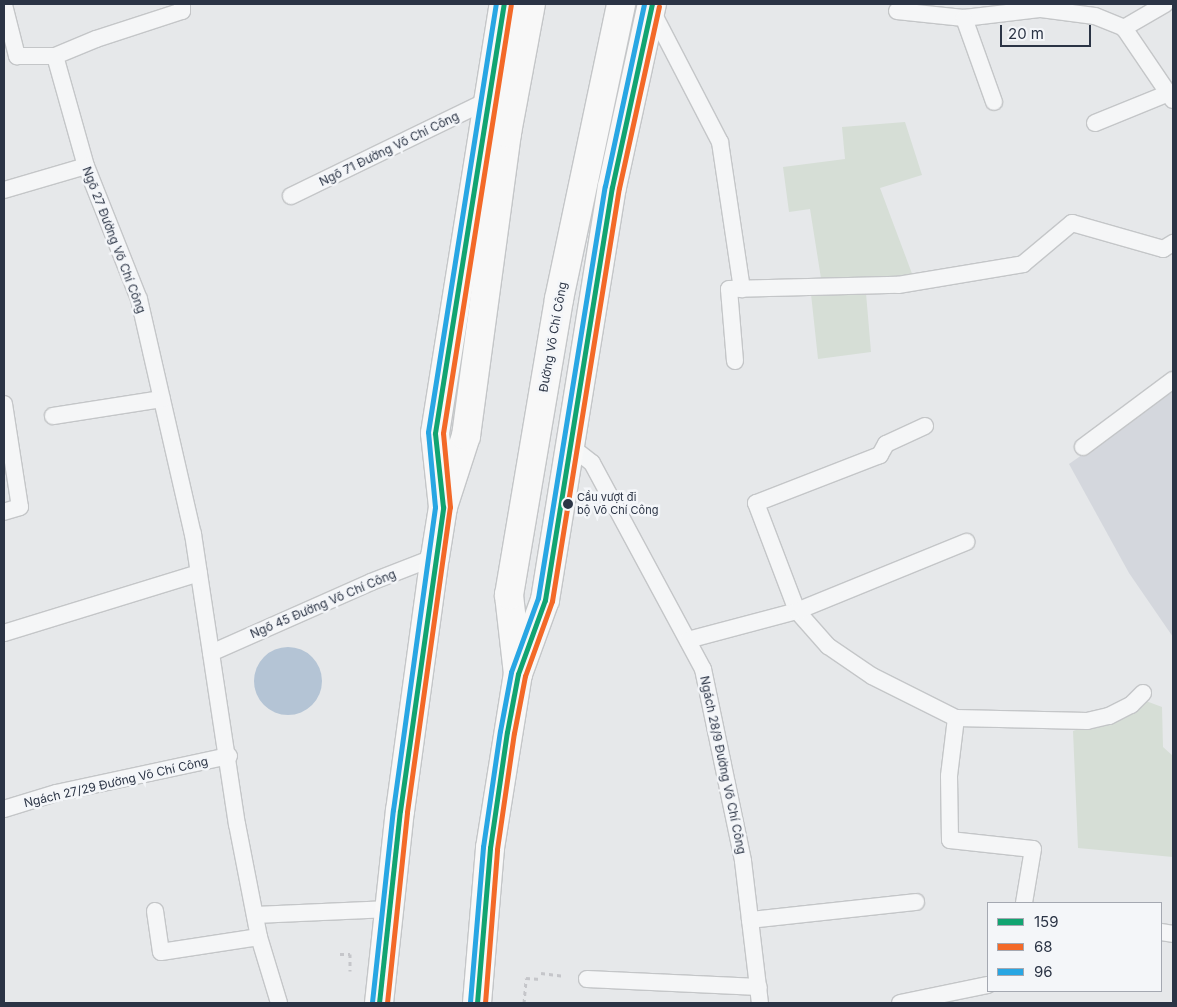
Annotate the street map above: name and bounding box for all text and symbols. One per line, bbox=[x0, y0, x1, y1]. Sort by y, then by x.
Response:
scale bar bbox=[1002, 15, 1093, 47]
text: 20 m bbox=[1008, 24, 1044, 43]
street label: Ngõ 71 Đường Võ Chí Công bbox=[317, 109, 461, 189]
street label: Ngõ 27 Đường Võ Chí Công bbox=[79, 165, 149, 315]
street label: Đường Võ Chí Công bbox=[536, 281, 570, 393]
place label: Cầu vượt đi bộ Võ Chí Công bbox=[577, 491, 658, 517]
marker: Cầu vượt đi bộ Võ Chí Công bbox=[563, 499, 573, 509]
street label: Ngõ 45 Đường Võ Chí Công bbox=[248, 567, 398, 641]
street label: Ngách 28/9 Đường Võ Chí Công bbox=[697, 675, 749, 855]
street label: Ngách 27/29 Đường Võ Chí Công bbox=[23, 754, 209, 810]
legend bbox=[987, 902, 1162, 992]
text: 159 bbox=[1034, 912, 1059, 931]
text: 68 bbox=[1034, 937, 1053, 956]
text: 96 bbox=[1034, 962, 1053, 981]

